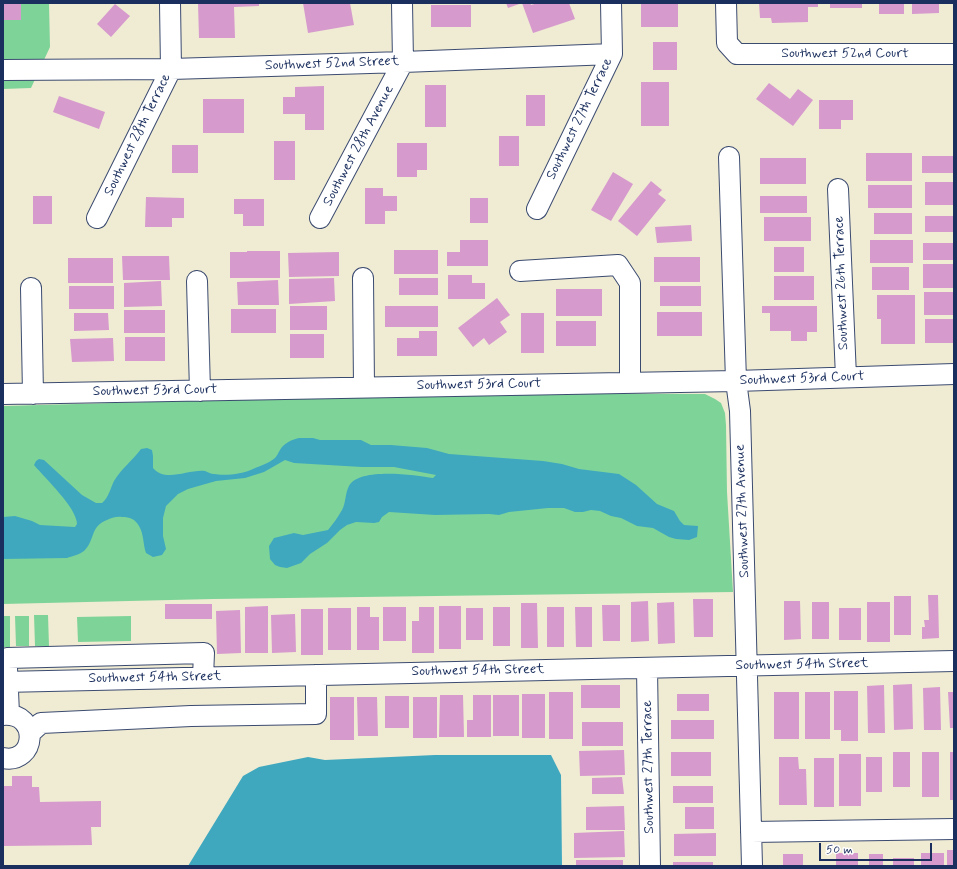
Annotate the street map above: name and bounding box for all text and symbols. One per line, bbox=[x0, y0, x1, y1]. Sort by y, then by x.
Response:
street label: Southwest 52nd Court bbox=[781, 46, 909, 62]
street label: Southwest 52nd Street bbox=[265, 53, 399, 75]
street label: Southwest 27th Terrace bbox=[543, 55, 617, 183]
street label: Southwest 28th Terrace bbox=[101, 71, 175, 199]
street label: Southwest 28th Avenue bbox=[320, 83, 398, 209]
street label: Southwest 26th Terrace bbox=[831, 216, 853, 350]
street label: Southwest 53rd Court bbox=[739, 368, 865, 390]
street label: Southwest 53rd Court bbox=[416, 376, 542, 394]
street label: Southwest 53rd Court bbox=[92, 382, 218, 400]
street label: Southwest 27th Avenue bbox=[732, 444, 754, 578]
street label: Southwest 54th Street bbox=[735, 655, 869, 675]
street label: Southwest 54th Street bbox=[411, 661, 545, 681]
street label: Southwest 54th Street bbox=[88, 668, 222, 688]
street label: Southwest 27th Terrace bbox=[639, 700, 659, 834]
scale bar bbox=[821, 835, 934, 861]
text: 50 m bbox=[826, 842, 853, 858]

